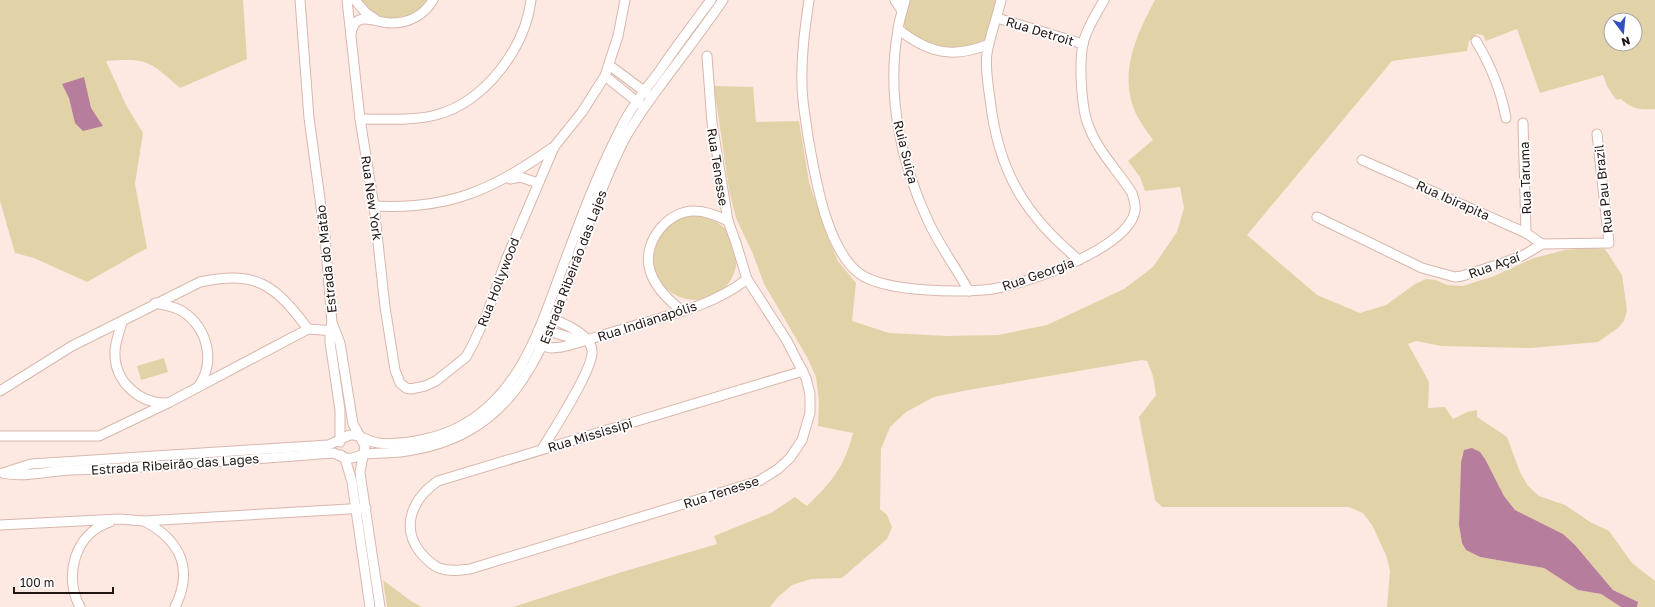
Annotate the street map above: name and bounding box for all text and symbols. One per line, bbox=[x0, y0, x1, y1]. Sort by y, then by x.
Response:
north arrow bbox=[1603, 12, 1643, 52]
street label: Rua Detroit bbox=[1004, 13, 1076, 49]
text: N bbox=[1620, 35, 1632, 49]
street label: Ruia Suiça bbox=[890, 119, 922, 185]
street label: Rua Tenesse bbox=[704, 127, 732, 207]
street label: Rua Taruma bbox=[1516, 141, 1534, 215]
street label: Rua Pau Brazil bbox=[1590, 144, 1616, 234]
street label: Rua New York bbox=[358, 154, 386, 242]
street label: Rua Ibirapita bbox=[1414, 177, 1492, 223]
street label: Estrada Ribeirão das Lajes bbox=[536, 188, 610, 346]
street label: Estrada do Matão bbox=[312, 204, 340, 314]
street label: Rua Hollywood bbox=[474, 235, 522, 329]
street label: Rua Açaí bbox=[1466, 248, 1523, 282]
street label: Rua Georgia bbox=[1000, 254, 1076, 294]
street label: Rua Indianapólis bbox=[595, 297, 699, 345]
street label: Rua Mississipi bbox=[546, 415, 634, 455]
street label: Estrada Ribeirão das Lages bbox=[90, 450, 260, 478]
street label: Rua Tenesse bbox=[681, 472, 761, 512]
scale bar bbox=[14, 569, 113, 595]
text: 100 m bbox=[20, 575, 54, 590]

